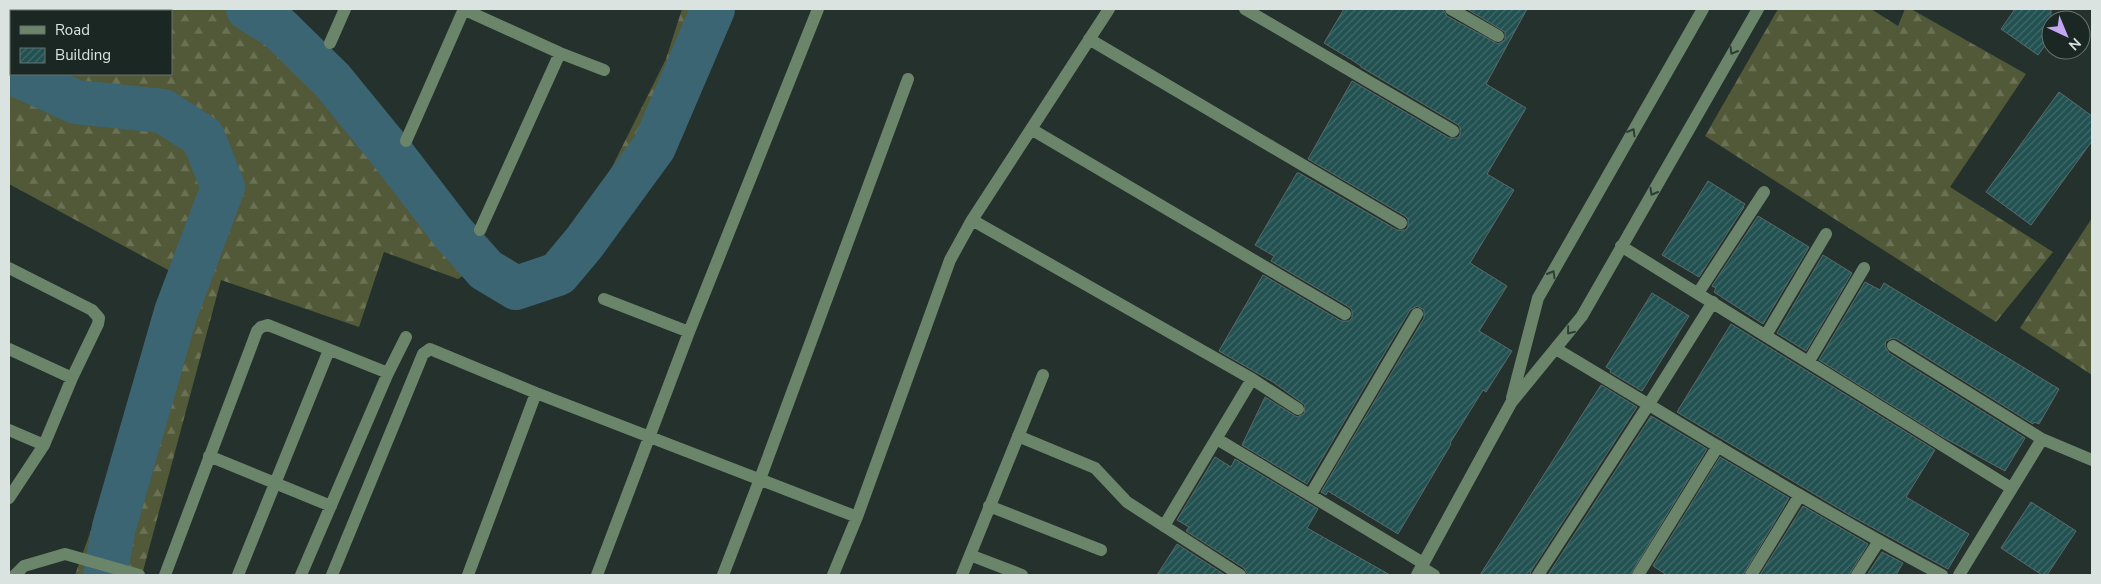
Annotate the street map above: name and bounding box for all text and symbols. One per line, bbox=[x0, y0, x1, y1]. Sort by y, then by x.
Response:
legend bbox=[10, 10, 172, 75]
north arrow bbox=[2041, 10, 2091, 60]
text: Road bbox=[55, 20, 90, 40]
text: N bbox=[2064, 34, 2085, 54]
text: Building bbox=[55, 45, 111, 65]
one-way arrow bbox=[1730, 46, 1740, 55]
one-way arrow bbox=[1626, 129, 1636, 138]
one-way arrow bbox=[1649, 187, 1659, 196]
one-way arrow bbox=[1545, 270, 1555, 279]
one-way arrow bbox=[1566, 326, 1575, 335]

